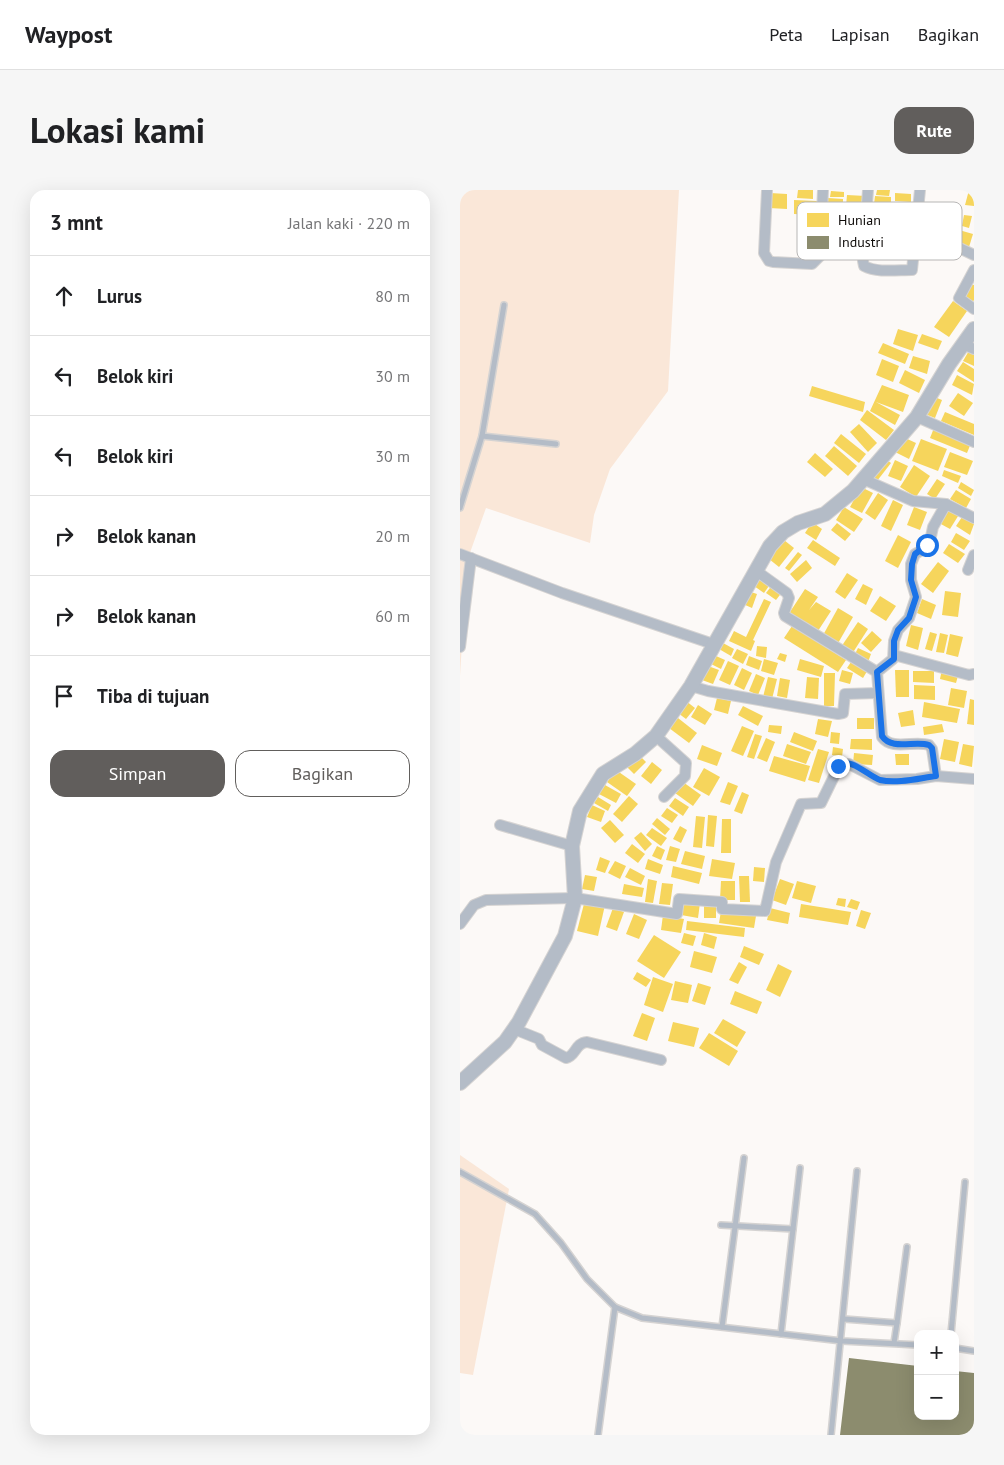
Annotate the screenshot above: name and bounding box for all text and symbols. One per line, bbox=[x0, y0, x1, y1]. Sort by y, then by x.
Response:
text: Waypost bbox=[25, 19, 112, 50]
text: Peta bbox=[769, 23, 803, 46]
text: Lapisan bbox=[831, 23, 890, 46]
text: Bagikan bbox=[918, 23, 979, 46]
text: Lokasi kami bbox=[30, 107, 205, 153]
button: Rute bbox=[894, 107, 974, 154]
legend bbox=[797, 202, 962, 260]
text: 3 mnt bbox=[50, 209, 103, 236]
text: Hunian bbox=[838, 211, 881, 229]
text: Jalan kaki · 220 m bbox=[288, 213, 410, 233]
text: Industri bbox=[838, 233, 884, 251]
icon: ahead bbox=[50, 282, 78, 310]
text: Lurus bbox=[97, 284, 142, 308]
text: 80 m bbox=[375, 286, 410, 306]
icon: left bbox=[50, 362, 78, 390]
text: Belok kiri bbox=[97, 364, 173, 388]
text: 30 m bbox=[375, 366, 410, 386]
icon: left bbox=[50, 442, 78, 470]
text: Belok kiri bbox=[97, 444, 173, 468]
text: 30 m bbox=[375, 446, 410, 466]
icon: right bbox=[50, 522, 78, 550]
text: Belok kanan bbox=[97, 524, 196, 548]
text: 20 m bbox=[375, 526, 410, 546]
route start bbox=[916, 534, 939, 557]
icon: right bbox=[50, 602, 78, 630]
text: Belok kanan bbox=[97, 604, 196, 628]
text: 60 m bbox=[375, 606, 410, 626]
icon: arrive bbox=[50, 682, 78, 710]
text: Tiba di tujuan bbox=[97, 684, 209, 708]
button: Simpan bbox=[50, 750, 225, 797]
button: Bagikan bbox=[235, 750, 410, 797]
route end bbox=[827, 755, 850, 778]
map controls bbox=[914, 1330, 959, 1420]
button: + bbox=[914, 1330, 959, 1375]
button: − bbox=[914, 1375, 959, 1420]

